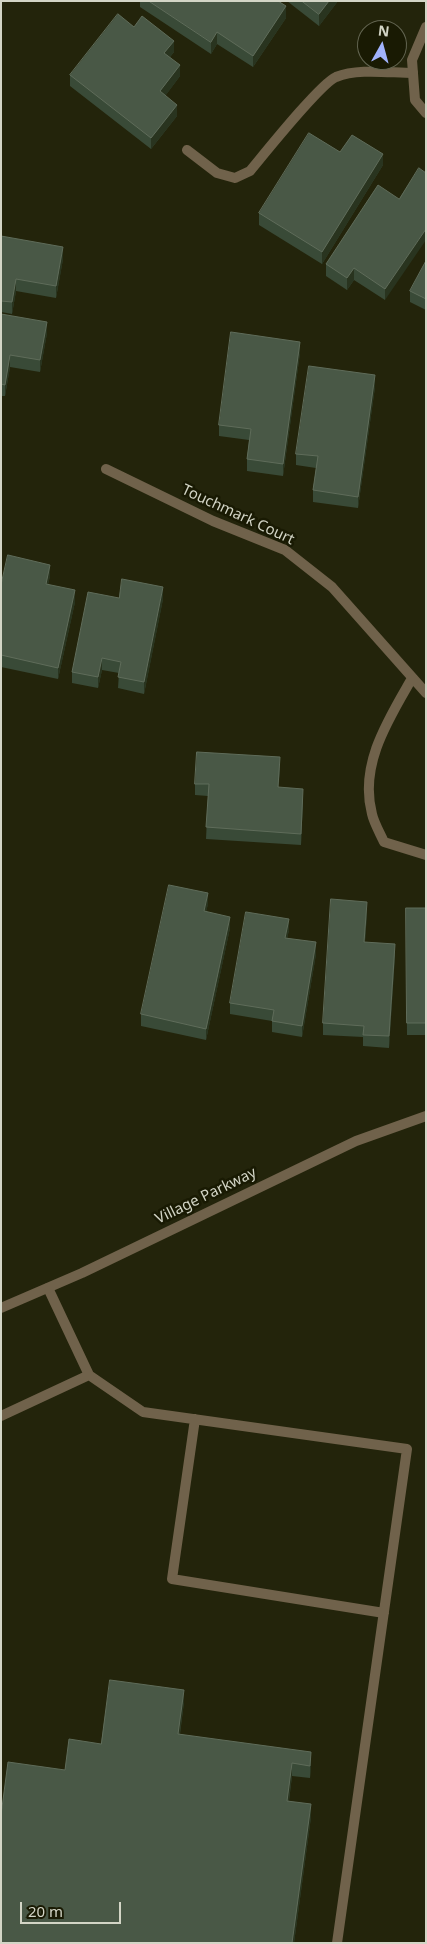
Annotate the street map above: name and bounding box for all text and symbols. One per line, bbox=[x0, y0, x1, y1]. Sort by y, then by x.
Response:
north arrow bbox=[357, 20, 407, 70]
text: N bbox=[377, 20, 391, 41]
street label: Touchmark Court bbox=[179, 481, 297, 549]
street label: Village Parkway bbox=[153, 1164, 259, 1228]
scale bar bbox=[22, 1892, 124, 1924]
text: 20 m bbox=[28, 1901, 63, 1921]

